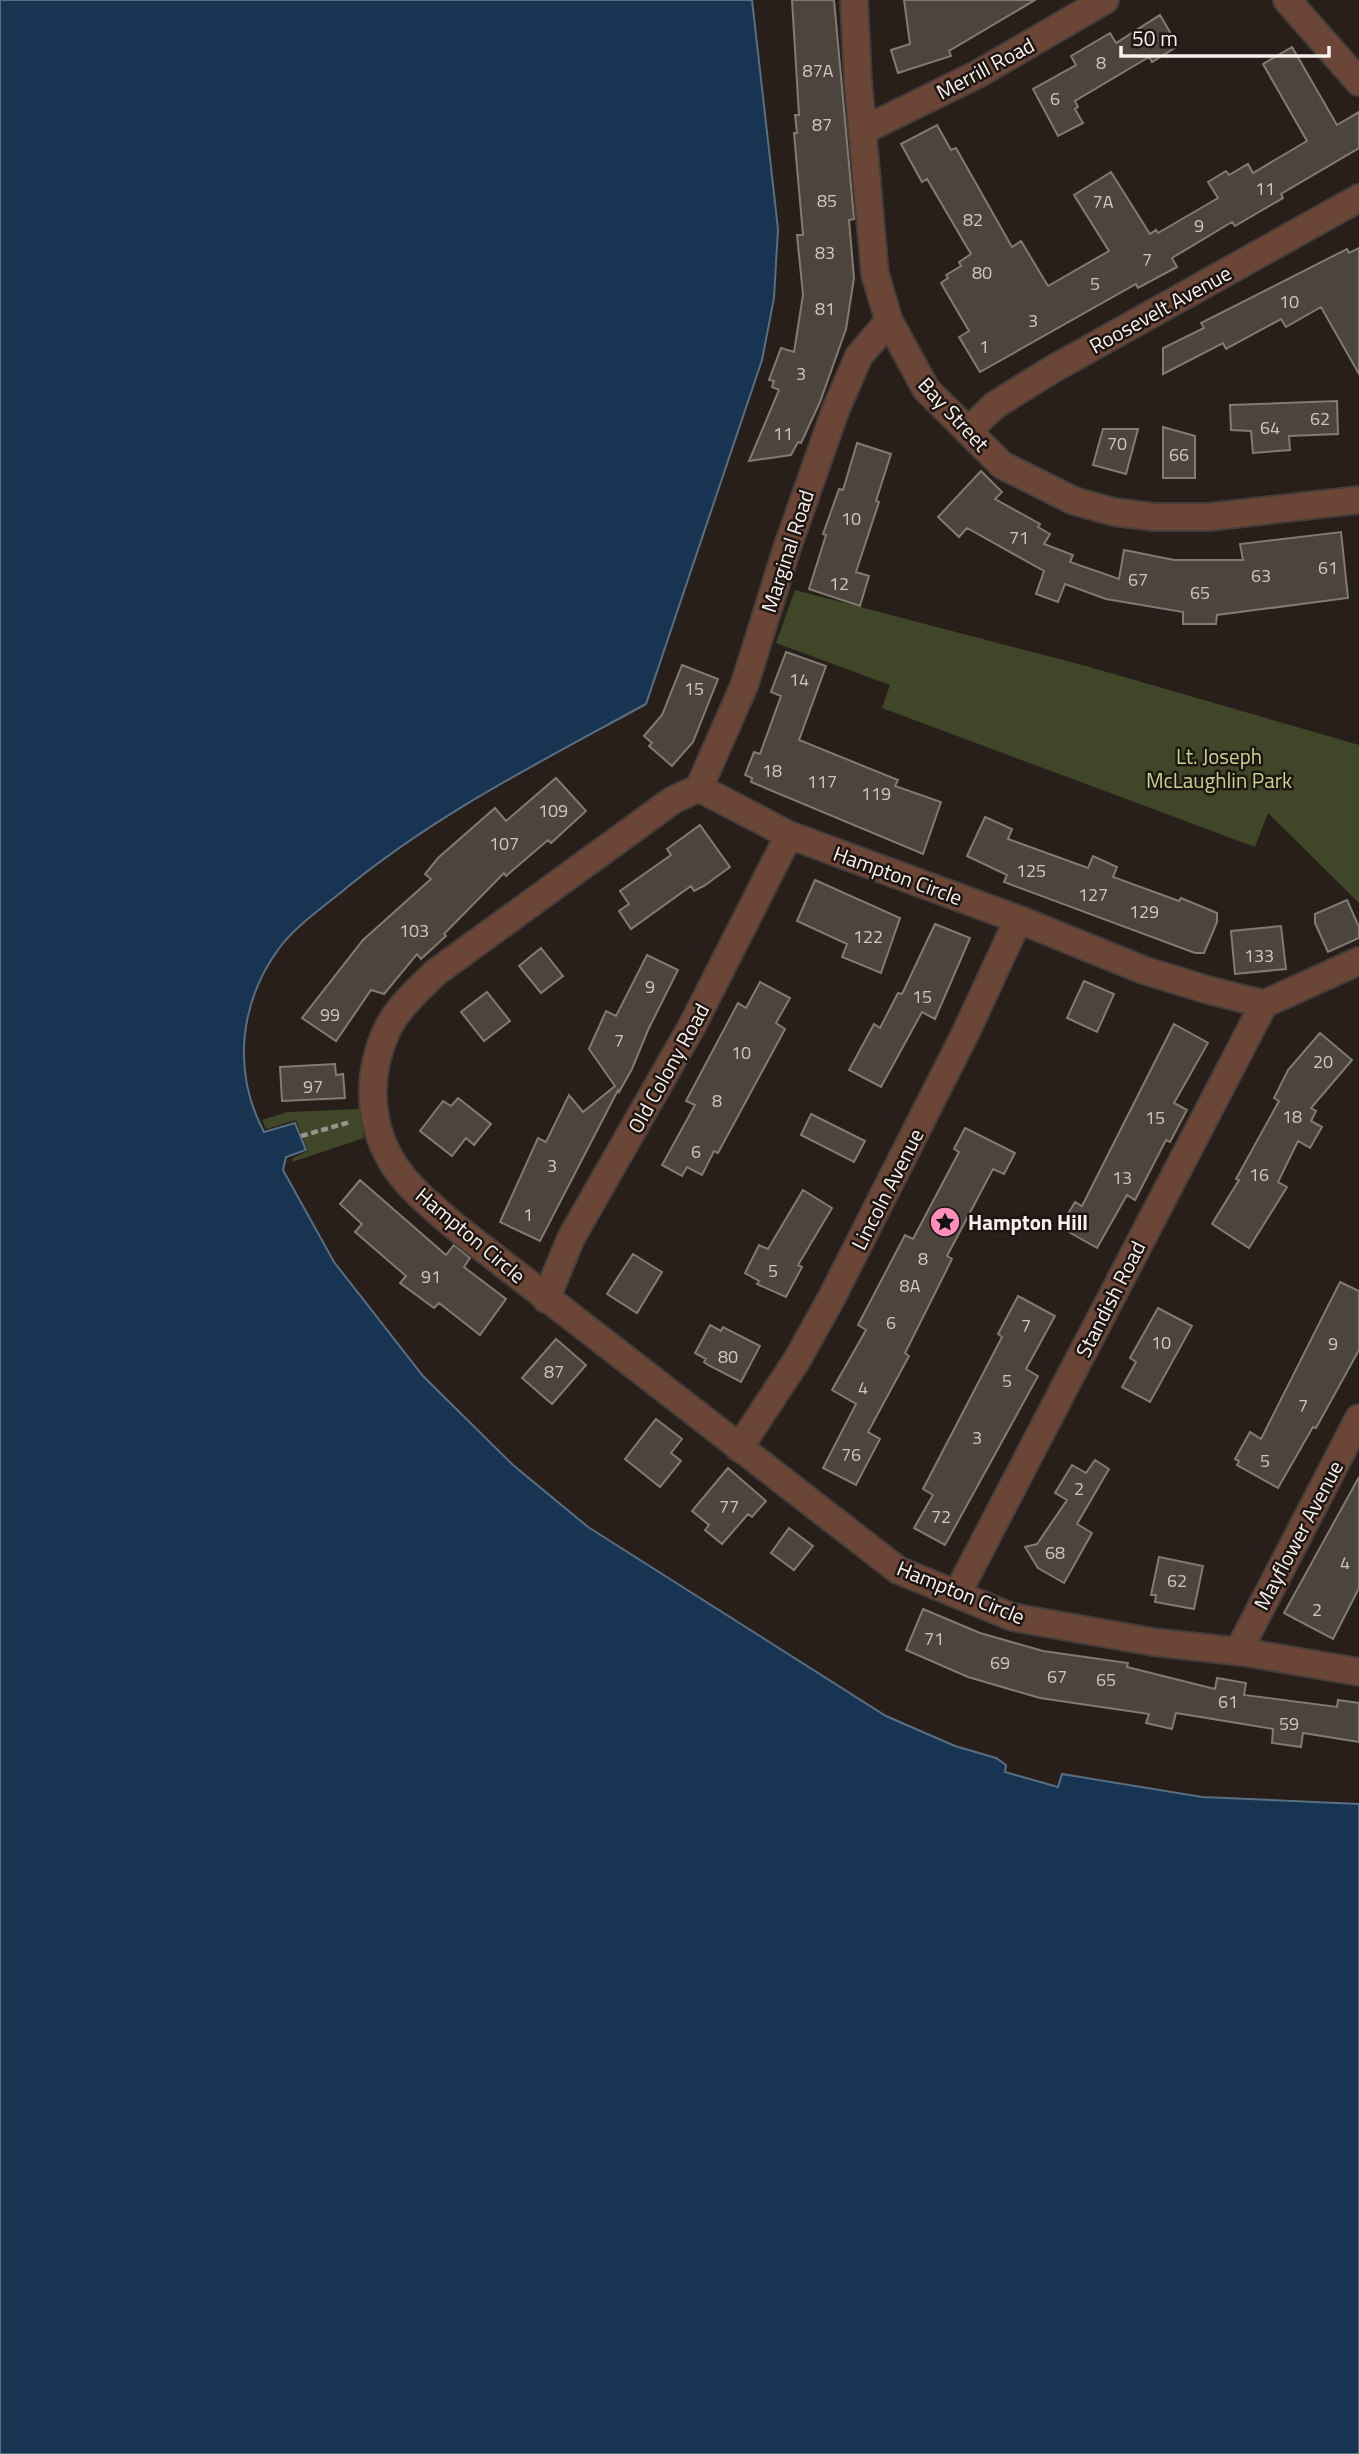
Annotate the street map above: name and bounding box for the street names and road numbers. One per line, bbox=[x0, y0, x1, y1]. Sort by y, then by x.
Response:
street label: Merrill Road bbox=[930, 29, 1040, 107]
street label: Roosevelt Avenue bbox=[1083, 257, 1237, 361]
street label: Bay Street bbox=[911, 369, 998, 459]
street label: Marginal Road bbox=[752, 485, 822, 617]
street label: Hampton Circle bbox=[829, 837, 967, 913]
street label: Old Colony Road bbox=[619, 997, 717, 1139]
street label: Lincoln Avenue bbox=[843, 1123, 931, 1255]
street label: Hampton Circle bbox=[409, 1179, 533, 1291]
street label: Standish Road bbox=[1067, 1235, 1153, 1363]
street label: Mayflower Avenue bbox=[1245, 1455, 1351, 1615]
street label: Hampton Circle bbox=[892, 1552, 1030, 1632]

